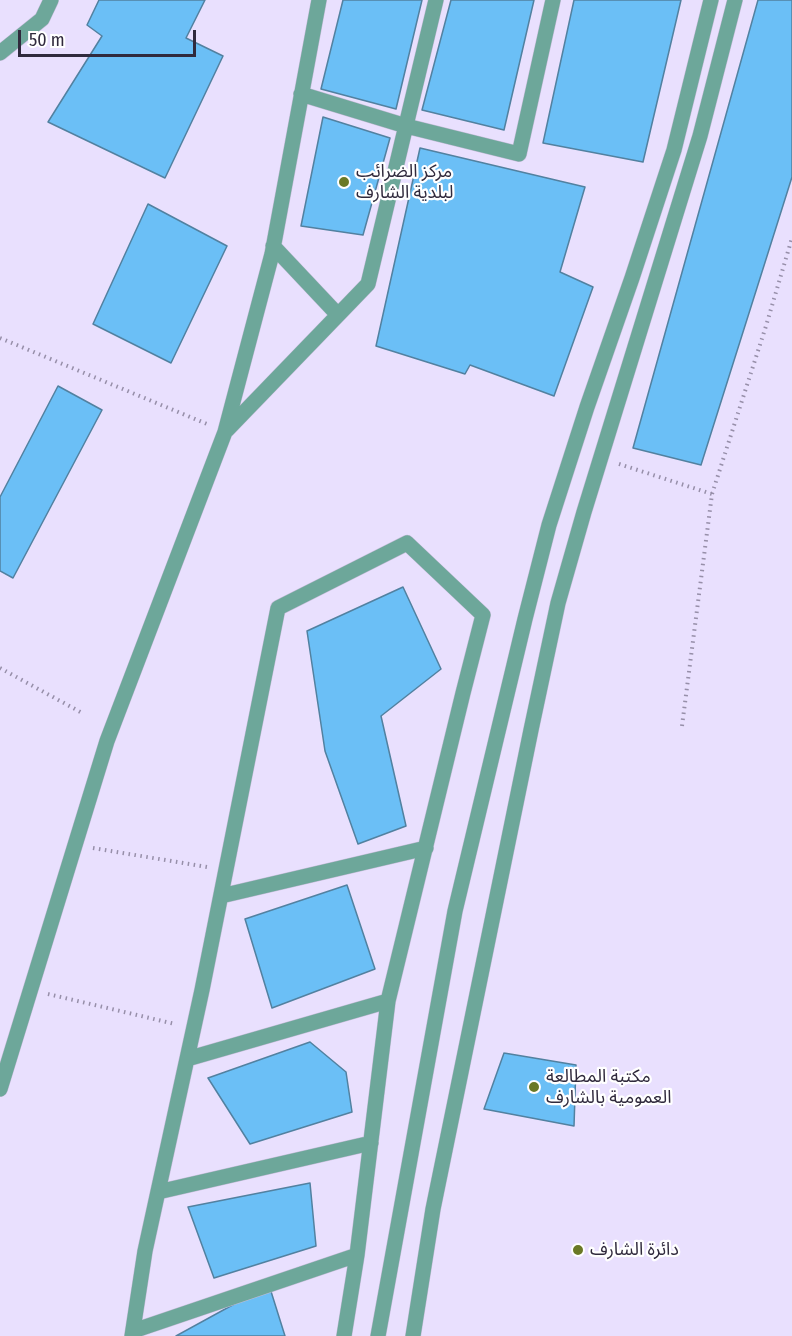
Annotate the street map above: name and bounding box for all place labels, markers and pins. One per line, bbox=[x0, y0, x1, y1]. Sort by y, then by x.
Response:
place label: مركز الضرائب لبلدية الشارف bbox=[356, 161, 453, 204]
marker: مركز الضرائب لبلدية الشارف bbox=[337, 175, 351, 189]
place label: مكتبة المطالعة العمومية بالشارف bbox=[546, 1066, 671, 1108]
marker: مكتبة المطالعة العمومية بالشارف bbox=[527, 1080, 541, 1094]
place label: دائرة الشارف bbox=[590, 1239, 679, 1261]
marker: دائرة الشارف bbox=[571, 1243, 585, 1257]

